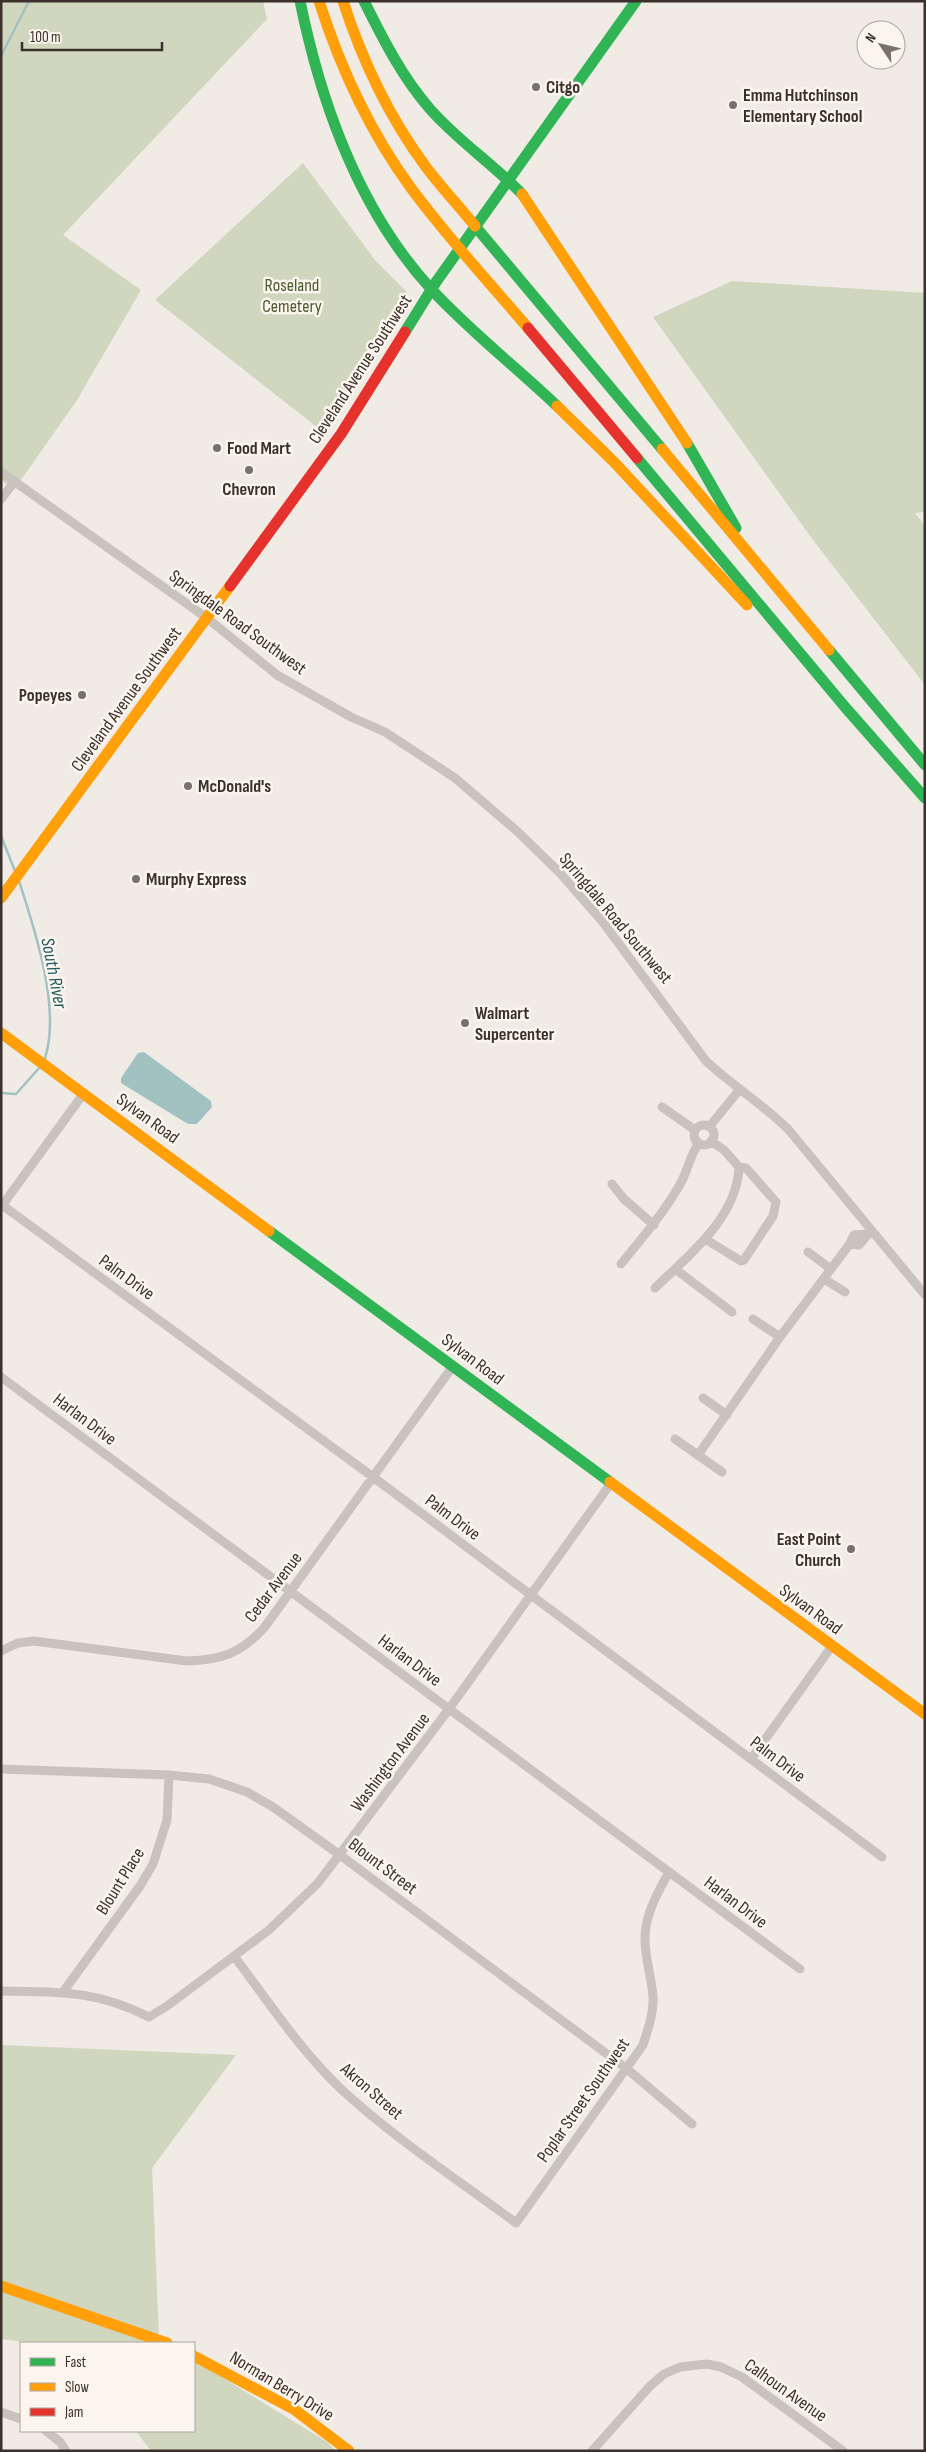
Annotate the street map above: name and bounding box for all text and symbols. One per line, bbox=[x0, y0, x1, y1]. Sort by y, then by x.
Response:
scale bar bbox=[22, 20, 162, 52]
north arrow bbox=[856, 20, 906, 70]
text: 100 m bbox=[30, 28, 61, 47]
text: N bbox=[862, 30, 880, 46]
place label: Citgo bbox=[546, 77, 580, 98]
marker: Citgo bbox=[530, 81, 542, 93]
place label: Emma Hutchinson Elementary School bbox=[743, 85, 862, 127]
marker: Emma Hutchinson Elementary School bbox=[727, 99, 739, 111]
park label: Roseland Cemetery bbox=[262, 275, 322, 317]
street label: Cleveland Avenue Southwest bbox=[304, 290, 417, 448]
place label: Food Mart bbox=[227, 438, 291, 459]
marker: Food Mart bbox=[211, 442, 223, 454]
marker: Chevron bbox=[243, 464, 255, 476]
place label: Chevron bbox=[222, 479, 276, 500]
street label: Springdale Road Southwest bbox=[165, 566, 311, 679]
street label: Cleveland Avenue Southwest bbox=[67, 622, 186, 776]
place label: Popeyes bbox=[19, 685, 72, 706]
marker: Popeyes bbox=[76, 689, 88, 701]
place label: McDonald's bbox=[198, 776, 271, 797]
marker: McDonald's bbox=[182, 780, 194, 792]
street label: Springdale Road Southwest bbox=[555, 849, 677, 988]
place label: Murphy Express bbox=[146, 869, 247, 890]
marker: Murphy Express bbox=[130, 873, 142, 885]
water label: South River bbox=[35, 936, 72, 1011]
place label: Walmart Supercenter bbox=[475, 1003, 555, 1045]
marker: Walmart Supercenter bbox=[459, 1017, 471, 1029]
street label: Sylvan Road bbox=[112, 1089, 183, 1148]
street label: Palm Drive bbox=[95, 1250, 159, 1305]
street label: Sylvan Road bbox=[438, 1329, 508, 1389]
street label: Harlan Drive bbox=[49, 1389, 120, 1450]
street label: Palm Drive bbox=[421, 1490, 484, 1545]
place label: East Point Church bbox=[777, 1529, 841, 1571]
marker: East Point Church bbox=[845, 1543, 857, 1555]
street label: Cedar Avenue bbox=[240, 1548, 307, 1626]
street label: Sylvan Road bbox=[775, 1580, 846, 1639]
street label: Harlan Drive bbox=[374, 1630, 445, 1691]
street label: Washington Avenue bbox=[347, 1709, 434, 1816]
street label: Palm Drive bbox=[746, 1732, 809, 1787]
street label: Blount Street bbox=[344, 1834, 422, 1899]
street label: Blount Place bbox=[92, 1844, 149, 1919]
street label: Harlan Drive bbox=[700, 1872, 771, 1933]
street label: Poplar Street Southwest bbox=[533, 2034, 634, 2166]
street label: Akron Street bbox=[335, 2058, 408, 2124]
legend bbox=[20, 2342, 195, 2432]
street label: Norman Berry Drive bbox=[226, 2347, 338, 2426]
text: Fast bbox=[65, 2353, 87, 2372]
street label: Calhoun Avenue bbox=[740, 2354, 831, 2427]
text: Slow bbox=[65, 2378, 89, 2397]
text: Jam bbox=[64, 2403, 83, 2422]

